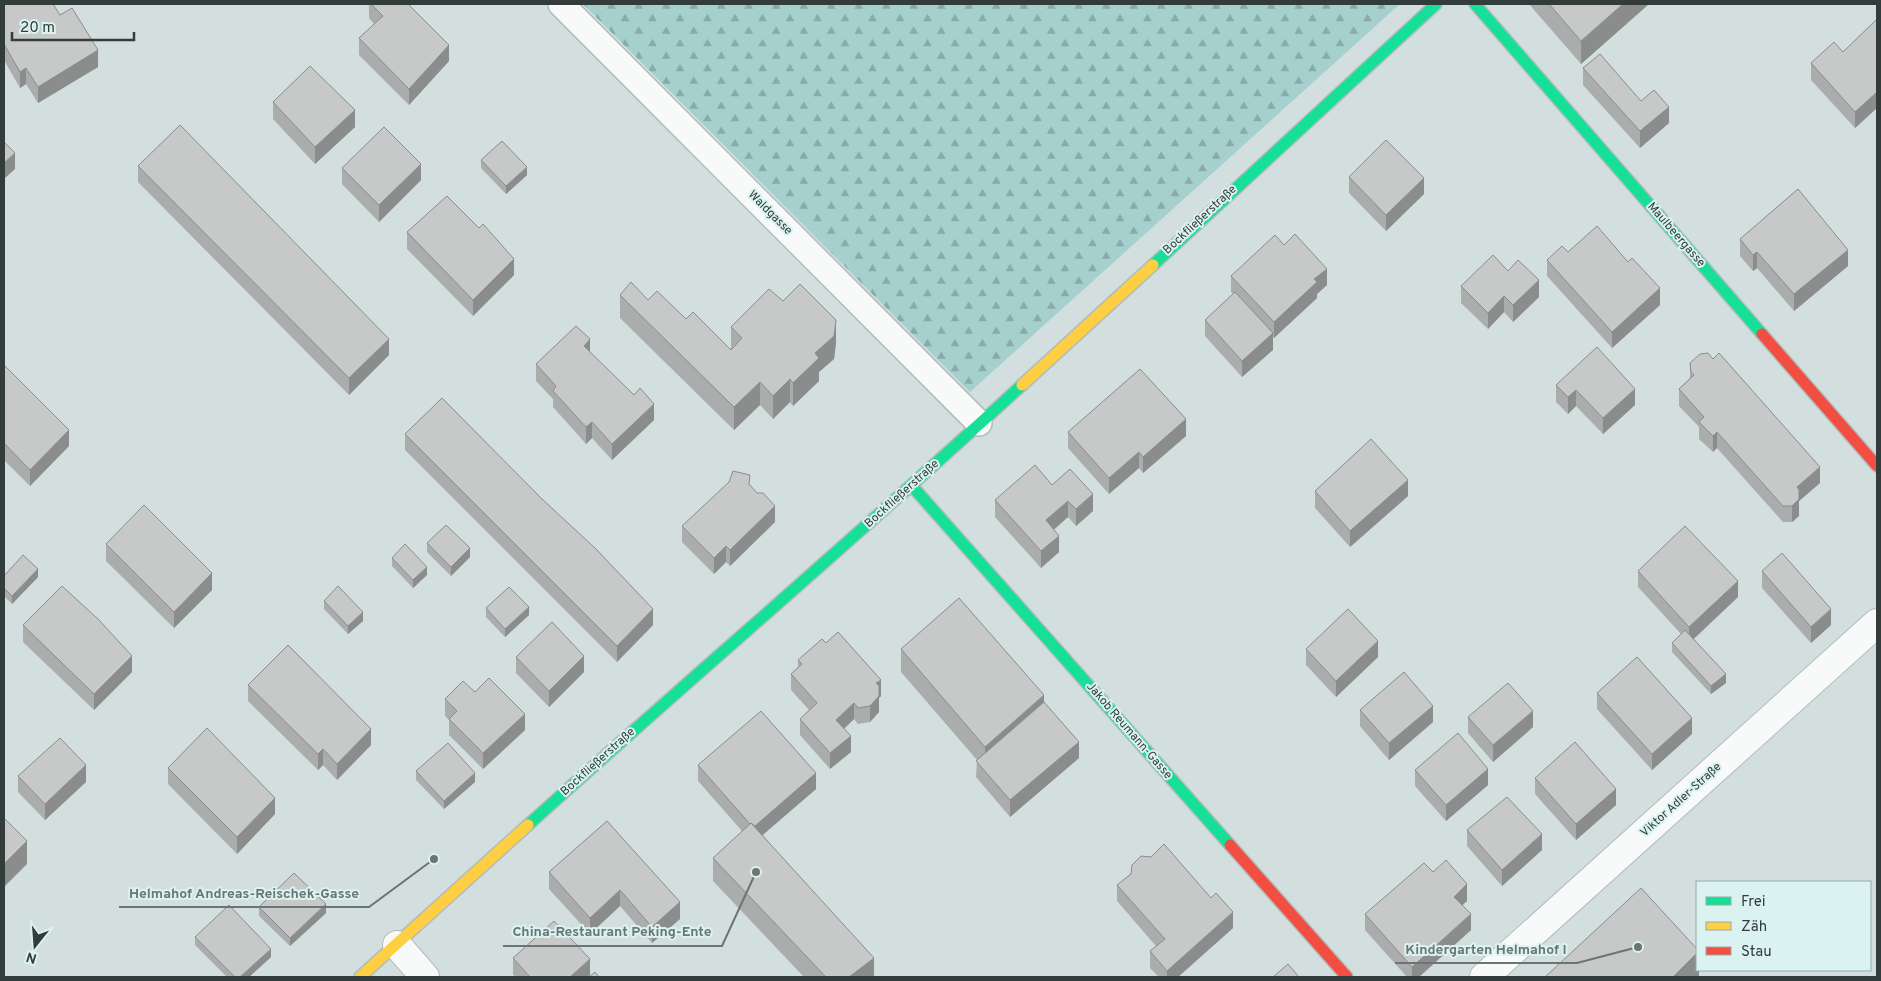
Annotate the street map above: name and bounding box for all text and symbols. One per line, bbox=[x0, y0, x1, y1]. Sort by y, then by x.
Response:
scale bar bbox=[12, 10, 135, 42]
text: 20 m bbox=[20, 19, 55, 38]
street label: Bockfließerstraße bbox=[1160, 182, 1240, 258]
street label: Waldgasse bbox=[744, 187, 796, 239]
street label: Maulbeergasse bbox=[1643, 199, 1709, 271]
street label: Bockfließerstraße bbox=[861, 456, 943, 532]
street label: Jakob Reumann-Gasse bbox=[1082, 679, 1176, 783]
street label: Bockfließerstraße bbox=[557, 724, 639, 800]
street label: Viktor Adler-Straße bbox=[1637, 759, 1725, 841]
callout: Helmahof Andreas-Reischek-Gasse bbox=[119, 878, 369, 907]
legend bbox=[1696, 881, 1871, 971]
text: Helmahof Andreas-Reischek-Gasse bbox=[129, 886, 359, 903]
text: Frei bbox=[1741, 893, 1766, 912]
callout: China-Restaurant Peking-Ente bbox=[503, 917, 722, 946]
text: Zäh bbox=[1741, 918, 1767, 937]
north arrow bbox=[10, 921, 60, 971]
text: China-Restaurant Peking-Ente bbox=[512, 924, 712, 941]
callout: Kindergarten Helmahof I bbox=[1395, 934, 1577, 963]
text: Kindergarten Helmahof I bbox=[1405, 942, 1567, 959]
text: Stau bbox=[1741, 943, 1772, 962]
text: N bbox=[24, 947, 39, 967]

